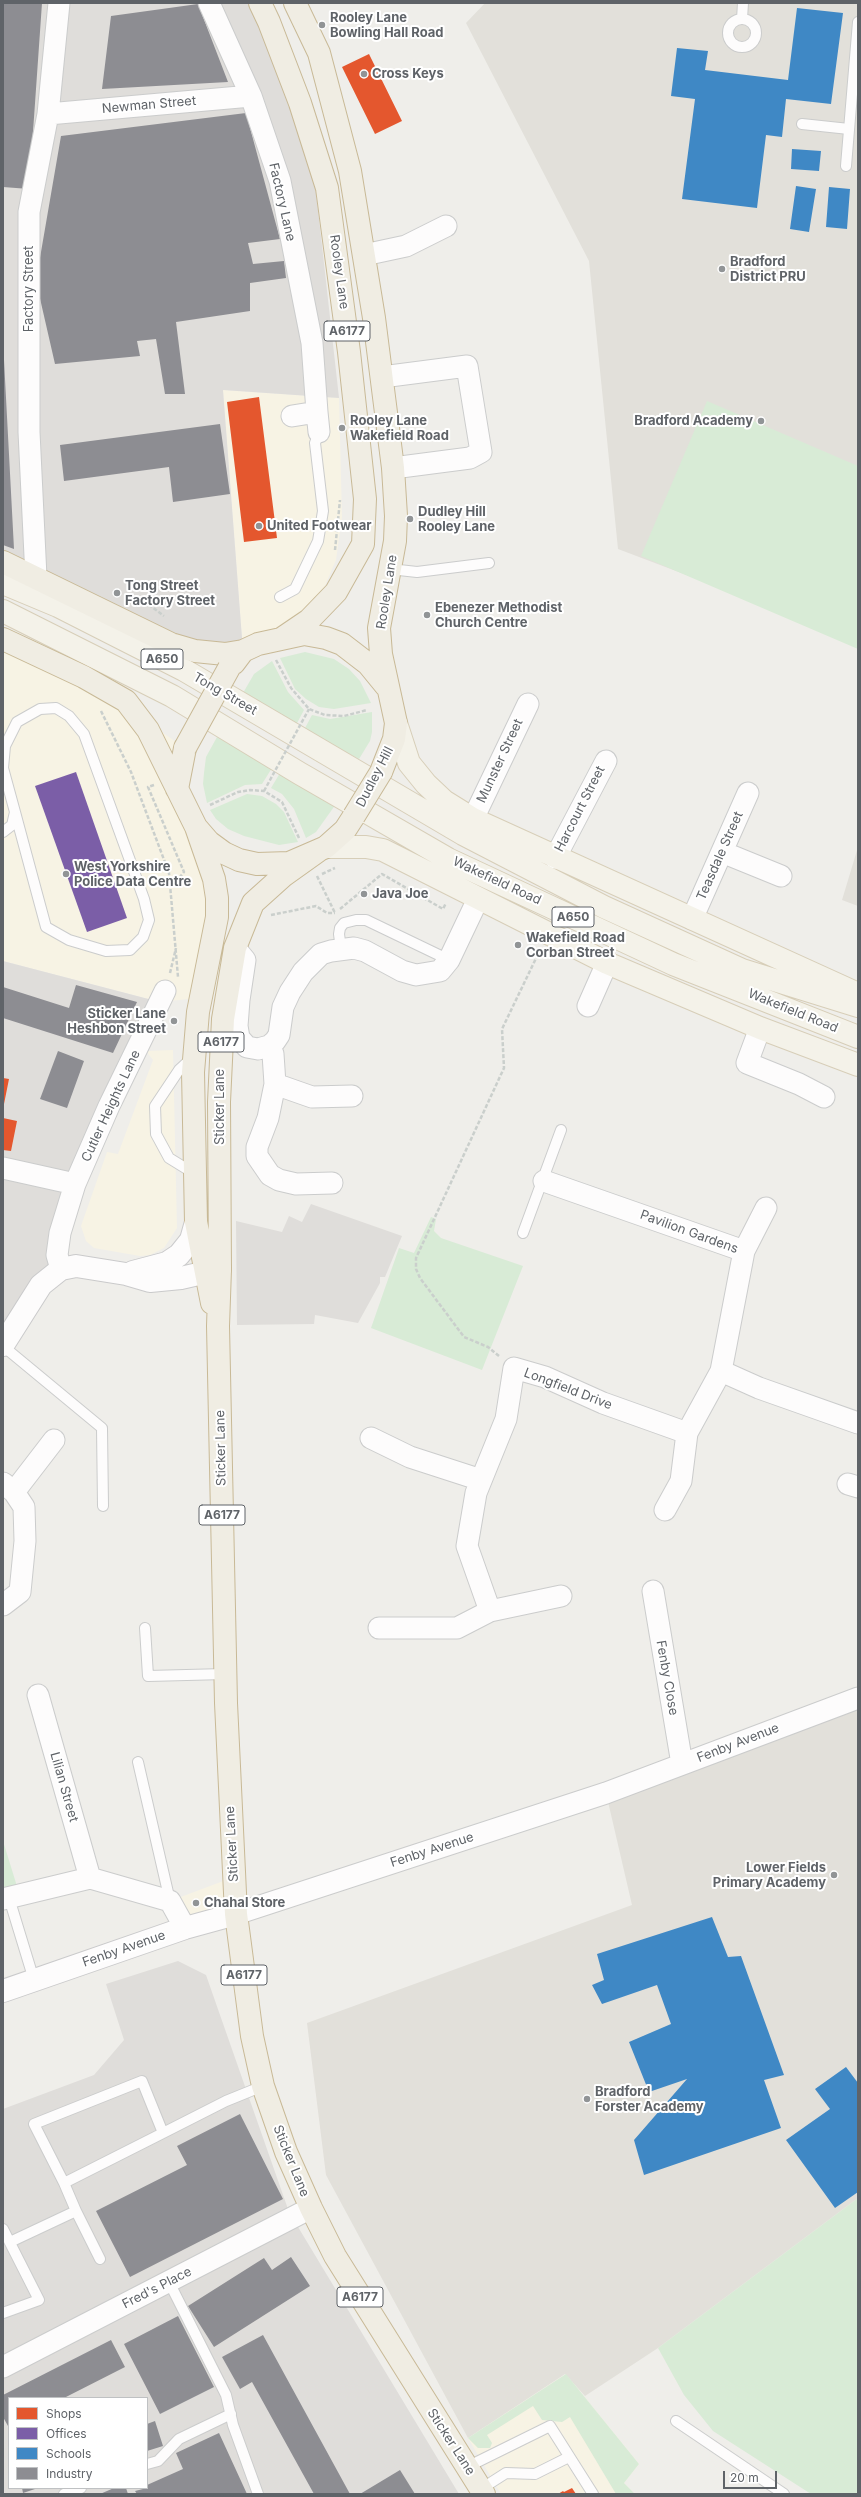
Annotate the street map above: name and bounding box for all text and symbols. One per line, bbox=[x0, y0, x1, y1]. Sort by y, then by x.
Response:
place label: Rooley Lane Bowling Hall Road bbox=[330, 10, 443, 41]
marker: Rooley Lane Bowling Hall Road bbox=[317, 20, 327, 30]
place label: Cross Keys bbox=[372, 66, 444, 82]
marker: Cross Keys bbox=[359, 69, 369, 79]
street label: Newman Street bbox=[101, 93, 197, 117]
street label: Factory Lane bbox=[265, 161, 299, 243]
street label: Rooley Lane bbox=[326, 234, 352, 310]
street label: Factory Street bbox=[21, 246, 37, 332]
place label: Bradford District PRU bbox=[730, 254, 806, 285]
marker: Bradford District PRU bbox=[717, 264, 727, 274]
road number: A6177 bbox=[324, 321, 370, 341]
place label: Rooley Lane Wakefield Road bbox=[350, 413, 449, 444]
place label: Bradford Academy bbox=[634, 413, 753, 429]
marker: Bradford Academy bbox=[756, 416, 766, 426]
marker: Rooley Lane Wakefield Road bbox=[337, 423, 347, 433]
place label: Dudley Hill Rooley Lane bbox=[418, 504, 495, 535]
marker: Dudley Hill Rooley Lane bbox=[405, 514, 415, 524]
place label: United Footwear bbox=[267, 518, 372, 534]
marker: United Footwear bbox=[254, 521, 264, 531]
street label: Rooley Lane bbox=[373, 554, 401, 630]
place label: Tong Street Factory Street bbox=[125, 578, 215, 609]
marker: Tong Street Factory Street bbox=[112, 588, 122, 598]
place label: Ebenezer Methodist Church Centre bbox=[435, 600, 562, 631]
marker: Ebenezer Methodist Church Centre bbox=[422, 610, 432, 620]
road number: A650 bbox=[141, 649, 183, 669]
street label: Tong Street bbox=[190, 669, 260, 719]
street label: Munster Street bbox=[474, 717, 526, 805]
street label: Dudley Hill bbox=[353, 744, 397, 810]
street label: Harcourt Street bbox=[552, 763, 608, 855]
street label: Teasdale Street bbox=[693, 809, 747, 903]
street label: Wakefield Road bbox=[450, 854, 544, 908]
place label: West Yorkshire Police Data Centre bbox=[74, 859, 191, 890]
marker: West Yorkshire Police Data Centre bbox=[61, 869, 71, 879]
place label: Java Joe bbox=[372, 886, 429, 902]
marker: Java Joe bbox=[359, 889, 369, 899]
road number: A650 bbox=[552, 907, 594, 927]
place label: Wakefield Road Corban Street bbox=[526, 930, 625, 961]
marker: Wakefield Road Corban Street bbox=[513, 940, 523, 950]
street label: Wakefield Road bbox=[746, 986, 840, 1036]
place label: Sticker Lane Heshbon Street bbox=[67, 1006, 166, 1037]
marker: Sticker Lane Heshbon Street bbox=[169, 1016, 179, 1026]
road number: A6177 bbox=[198, 1032, 244, 1052]
street label: Cutler Heights Lane bbox=[78, 1048, 144, 1164]
street label: Sticker Lane bbox=[212, 1069, 228, 1145]
street label: Pavilion Gardens bbox=[638, 1207, 740, 1257]
street label: Longfield Drive bbox=[522, 1365, 614, 1413]
street label: Sticker Lane bbox=[213, 1410, 229, 1486]
road number: A6177 bbox=[199, 1505, 245, 1525]
street label: Fenby Close bbox=[653, 1639, 681, 1717]
street label: Fenby Avenue bbox=[695, 1720, 781, 1766]
street label: Lilian Street bbox=[47, 1750, 81, 1824]
street label: Sticker Lane bbox=[222, 1806, 242, 1882]
street label: Fenby Avenue bbox=[388, 1829, 476, 1871]
place label: Lower Fields Primary Academy bbox=[713, 1860, 826, 1891]
marker: Lower Fields Primary Academy bbox=[829, 1870, 839, 1880]
place label: Chahal Store bbox=[204, 1895, 285, 1911]
marker: Chahal Store bbox=[191, 1898, 201, 1908]
street label: Fenby Avenue bbox=[80, 1928, 168, 1970]
road number: A6177 bbox=[221, 1965, 267, 1985]
place label: Bradford Forster Academy bbox=[595, 2084, 704, 2115]
marker: Bradford Forster Academy bbox=[582, 2094, 592, 2104]
street label: Sticker Lane bbox=[270, 2123, 312, 2199]
street label: Fred's Place bbox=[120, 2264, 194, 2312]
road number: A6177 bbox=[337, 2287, 383, 2307]
legend bbox=[8, 2397, 148, 2489]
text: Shops bbox=[46, 2406, 82, 2421]
street label: Sticker Lane bbox=[424, 2406, 478, 2478]
text: Offices bbox=[46, 2426, 87, 2441]
text: Schools bbox=[46, 2446, 91, 2461]
scale bar bbox=[725, 2463, 779, 2489]
text: Industry bbox=[46, 2466, 92, 2481]
text: 20 m bbox=[730, 2470, 759, 2485]

